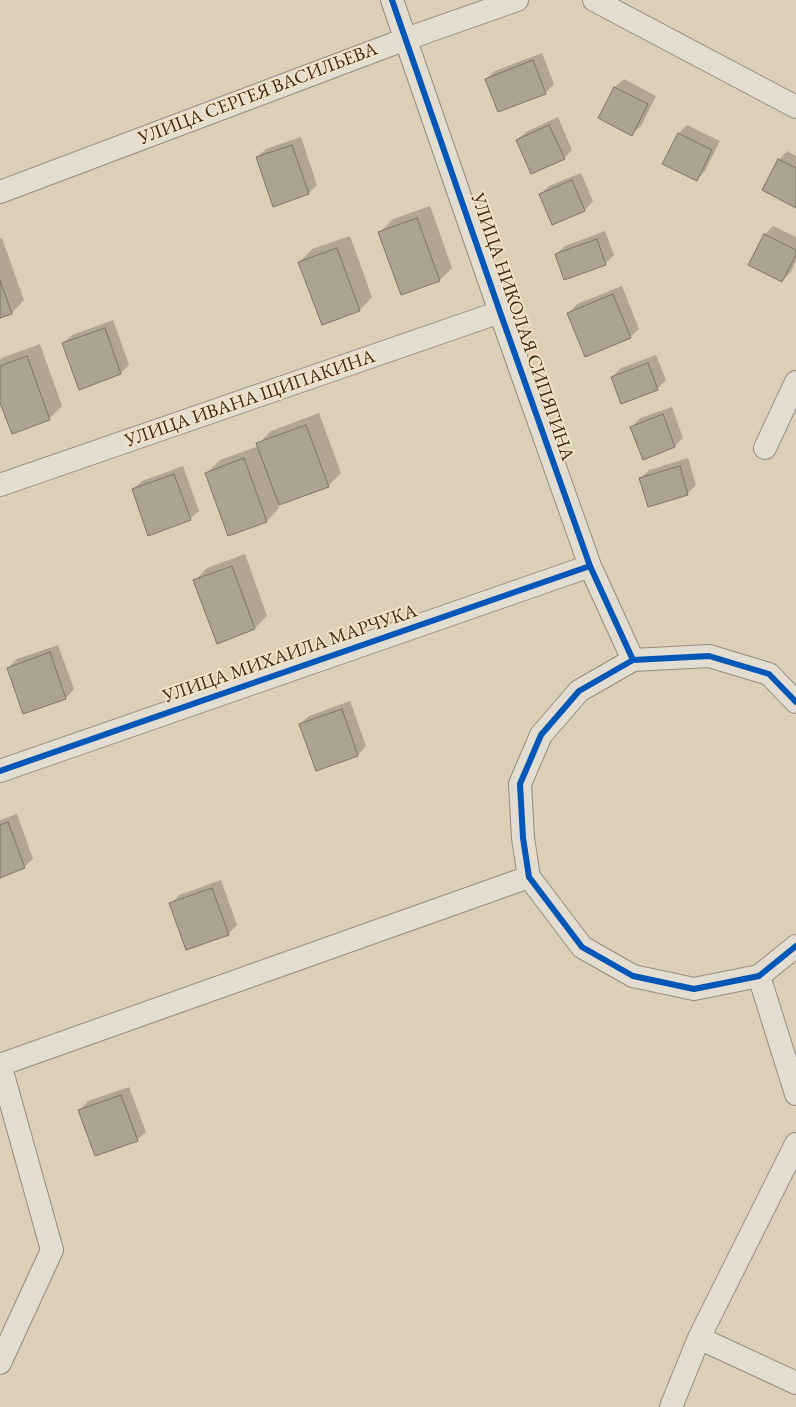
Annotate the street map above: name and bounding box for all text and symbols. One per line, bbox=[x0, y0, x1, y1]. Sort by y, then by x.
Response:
street label: УЛИЦА СЕРГЕЯ ВАСИЛЬЕВА bbox=[135, 38, 381, 150]
street label: УЛИЦА НИКОЛАЯ СИПЯГИНА bbox=[465, 190, 579, 464]
street label: УЛИЦА ИВАНА ЩИПАКИНА bbox=[122, 345, 378, 453]
street label: УЛИЦА МИХАИЛА МАРЧУКА bbox=[160, 600, 420, 708]

